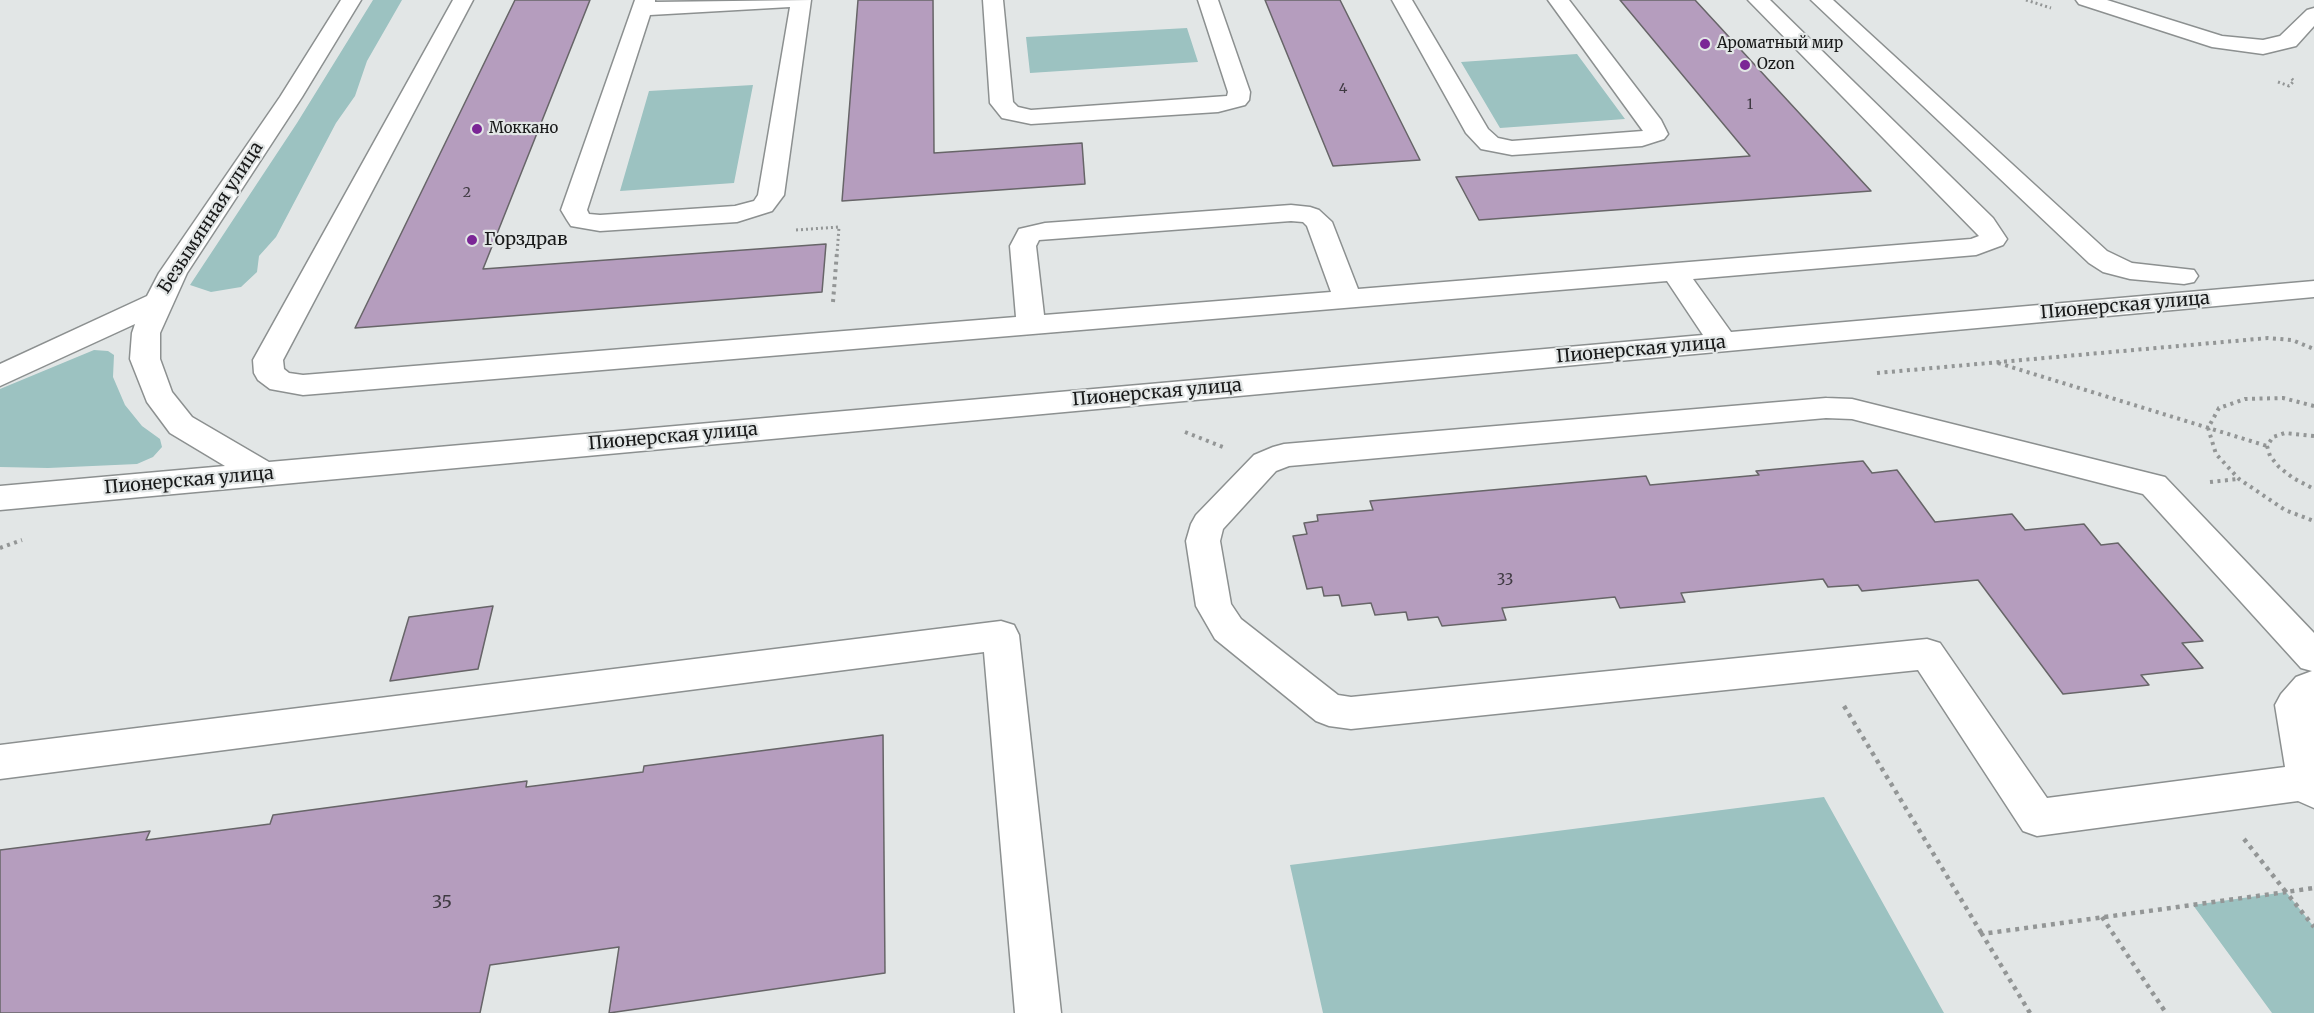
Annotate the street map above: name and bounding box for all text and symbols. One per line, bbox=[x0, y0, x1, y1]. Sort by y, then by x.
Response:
place label: Ароматный мир bbox=[1717, 35, 1843, 53]
marker: Ароматный мир bbox=[1698, 37, 1712, 51]
place label: Ozon bbox=[1757, 56, 1795, 74]
marker: Ozon bbox=[1738, 58, 1752, 72]
house number: 4 bbox=[1339, 81, 1347, 97]
house number: 1 bbox=[1747, 97, 1753, 113]
place label: Моккано bbox=[489, 120, 558, 138]
marker: Моккано bbox=[470, 122, 484, 136]
street label: Безымянная улица bbox=[154, 138, 268, 298]
house number: 2 bbox=[463, 185, 471, 201]
place label: Горздрав bbox=[484, 229, 568, 251]
marker: Горздрав bbox=[465, 233, 479, 247]
street label: Пионерская улица bbox=[2039, 288, 2211, 324]
street label: Пионерская улица bbox=[1555, 332, 1727, 368]
street label: Пионерская улица bbox=[1071, 375, 1243, 411]
street label: Пионерская улица bbox=[587, 419, 759, 455]
street label: Пионерская улица bbox=[103, 463, 275, 499]
house number: 33 bbox=[1497, 572, 1513, 590]
house number: 35 bbox=[432, 892, 452, 914]

